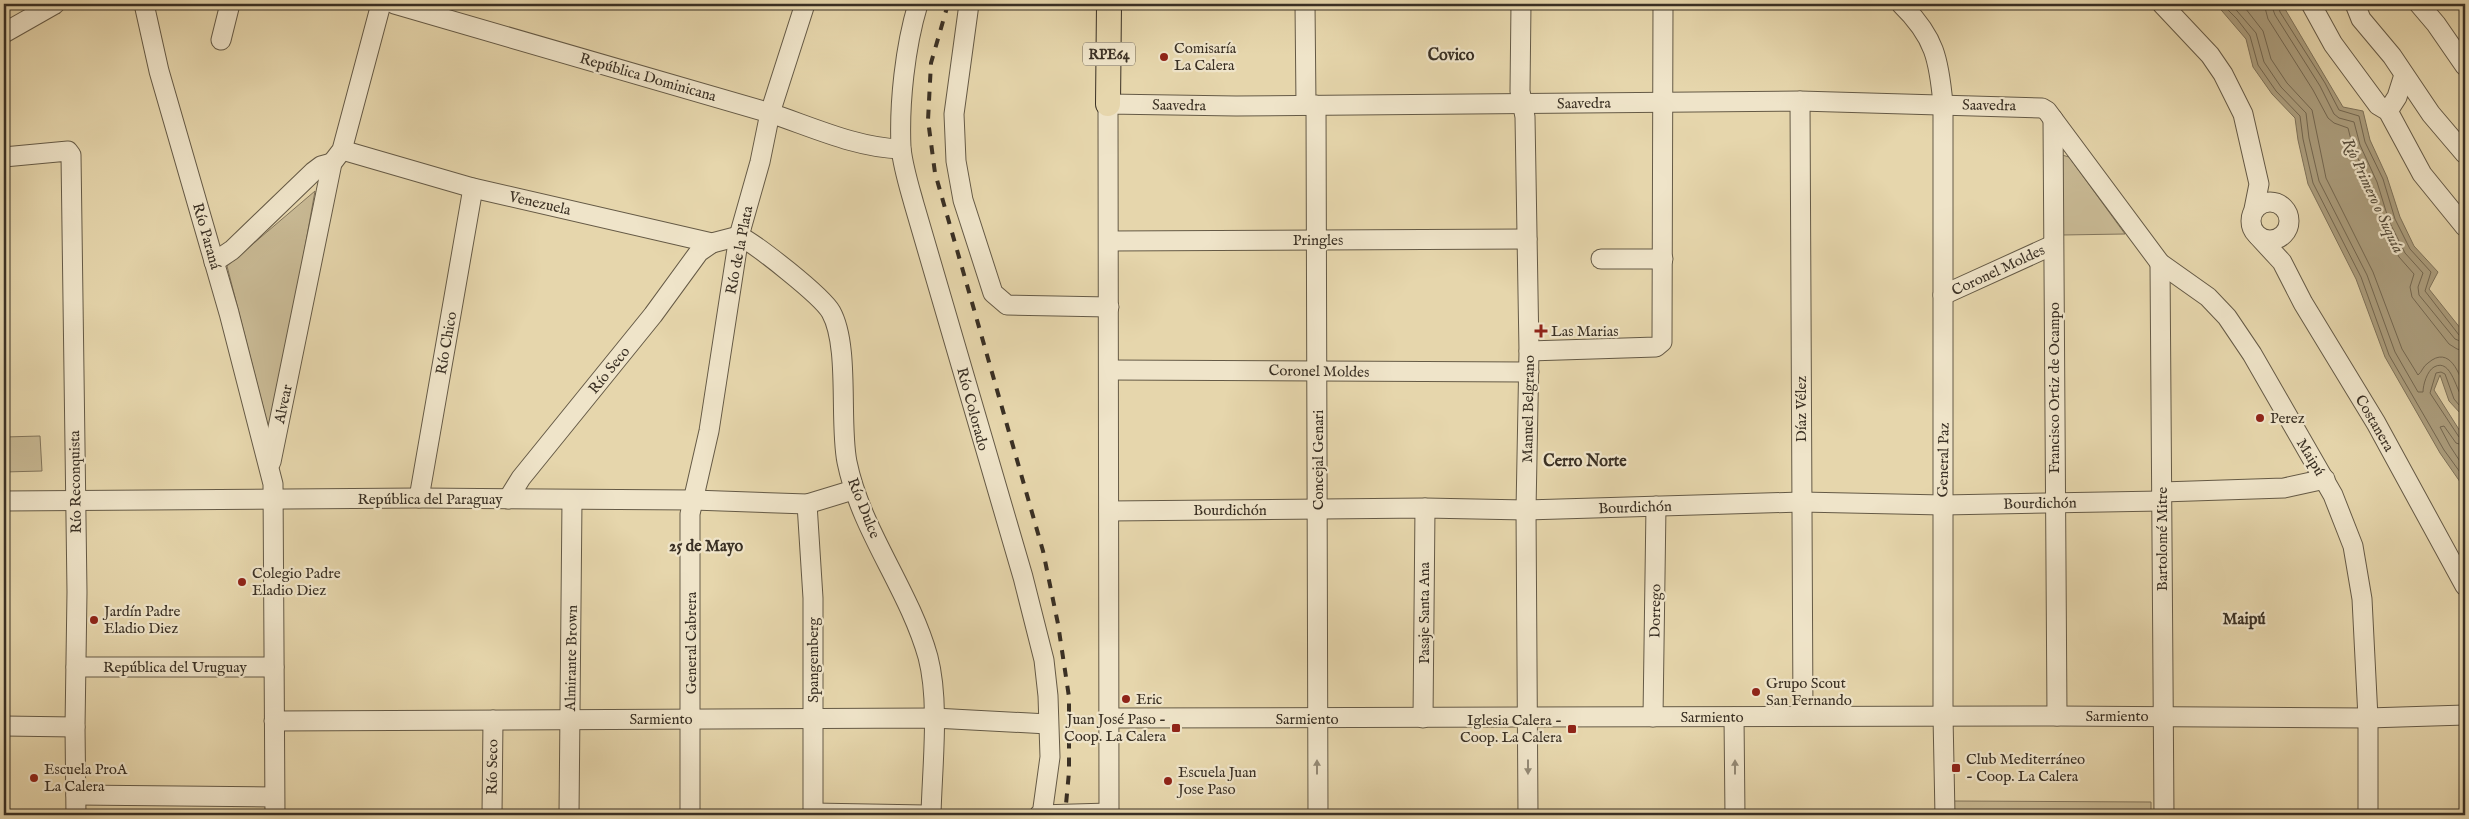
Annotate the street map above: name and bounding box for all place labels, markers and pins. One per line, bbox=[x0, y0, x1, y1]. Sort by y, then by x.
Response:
place label: Comisaría La Calera bbox=[1174, 39, 1237, 75]
marker: Comisaría La Calera bbox=[1158, 51, 1170, 63]
place label: Las Marias bbox=[1551, 322, 1619, 341]
marker: Las Marias bbox=[1535, 325, 1547, 337]
place label: Perez bbox=[2270, 409, 2305, 428]
marker: Perez bbox=[2254, 412, 2266, 424]
place label: Colegio Padre Eladio Diez bbox=[252, 564, 341, 600]
marker: Colegio Padre Eladio Diez bbox=[236, 576, 248, 588]
place label: Jardín Padre Eladio Diez bbox=[102, 602, 181, 638]
marker: Jardín Padre Eladio Diez bbox=[88, 614, 100, 626]
place label: Grupo Scout San Fernando bbox=[1766, 674, 1852, 710]
marker: Grupo Scout San Fernando bbox=[1750, 686, 1762, 698]
place label: Eric bbox=[1136, 690, 1162, 709]
marker: Eric bbox=[1120, 693, 1132, 705]
place label: Juan José Paso - Coop. La Calera bbox=[1064, 710, 1167, 746]
place label: Iglesia Calera - Coop. La Calera bbox=[1460, 711, 1563, 747]
marker: Juan José Paso - Coop. La Calera bbox=[1170, 722, 1182, 734]
marker: Iglesia Calera - Coop. La Calera bbox=[1566, 723, 1578, 735]
place label: Club Mediterráneo - Coop. La Calera bbox=[1966, 750, 2085, 786]
place label: Escuela ProA La Calera bbox=[44, 760, 128, 796]
marker: Club Mediterráneo - Coop. La Calera bbox=[1950, 762, 1962, 774]
place label: Escuela Juan Jose Paso bbox=[1176, 763, 1257, 799]
marker: Escuela ProA La Calera bbox=[28, 772, 40, 784]
marker: Escuela Juan Jose Paso bbox=[1162, 775, 1174, 787]

